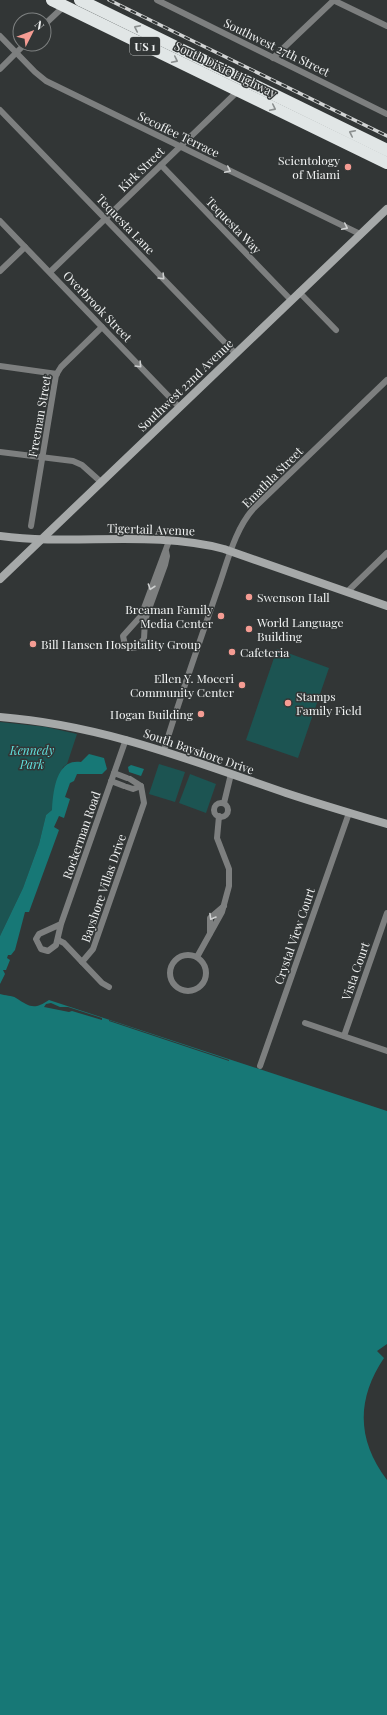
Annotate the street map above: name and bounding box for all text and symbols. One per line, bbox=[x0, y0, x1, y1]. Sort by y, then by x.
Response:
north arrow bbox=[12, 12, 52, 52]
street label: Southwest 27th Street bbox=[221, 14, 333, 80]
text: N bbox=[32, 17, 48, 33]
one-way arrow bbox=[134, 25, 141, 33]
road number: US 1 bbox=[130, 37, 160, 55]
street label: South Dixie Highway bbox=[172, 37, 280, 101]
one-way arrow bbox=[171, 55, 178, 63]
one-way arrow bbox=[269, 103, 277, 111]
street label: Secoffee Terrace bbox=[135, 107, 223, 161]
one-way arrow bbox=[349, 130, 356, 138]
street label: Kirk Street bbox=[115, 143, 168, 195]
place label: Scientology of Miami bbox=[278, 152, 340, 182]
marker: Scientology of Miami bbox=[343, 162, 353, 172]
one-way arrow bbox=[223, 165, 231, 173]
street label: Tequesta Lane bbox=[93, 191, 159, 257]
street label: Tequesta Way bbox=[203, 193, 265, 257]
one-way arrow bbox=[340, 222, 348, 230]
street label: Overbrook Street bbox=[60, 267, 136, 345]
one-way arrow bbox=[157, 272, 164, 280]
street label: Southwest 22nd Avenue bbox=[134, 335, 236, 435]
one-way arrow bbox=[134, 360, 142, 368]
street label: Freeman Street bbox=[24, 373, 54, 458]
street label: Emathla Street bbox=[238, 443, 306, 511]
street label: Tigertail Avenue bbox=[107, 519, 195, 539]
one-way arrow bbox=[147, 583, 155, 590]
place label: Swenson Hall bbox=[257, 589, 330, 605]
marker: Swenson Hall bbox=[244, 592, 254, 602]
place label: Breaman Family Media Center bbox=[125, 601, 214, 631]
marker: Breaman Family Media Center bbox=[216, 611, 226, 621]
place label: World Language Building bbox=[256, 614, 344, 644]
marker: World Language Building bbox=[244, 624, 254, 634]
place label: Bill Hansen Hospitality Group bbox=[41, 636, 201, 652]
marker: Bill Hansen Hospitality Group bbox=[28, 639, 38, 649]
place label: Cafeteria bbox=[240, 644, 289, 660]
marker: Cafeteria bbox=[227, 647, 237, 657]
place label: Ellen Y. Moceri Community Center bbox=[130, 670, 235, 700]
marker: Ellen Y. Moceri Community Center bbox=[237, 680, 247, 690]
place label: Stamps Family Field bbox=[296, 688, 362, 718]
marker: Stamps Family Field bbox=[283, 698, 293, 708]
place label: Hogan Building bbox=[110, 706, 194, 722]
marker: Hogan Building bbox=[196, 709, 206, 719]
street label: South Bayshore Drive bbox=[141, 725, 257, 777]
park label: Kennedy Park bbox=[9, 742, 54, 772]
street label: Rockerman Road bbox=[58, 789, 104, 881]
street label: Bayshore Villas Drive bbox=[77, 832, 129, 944]
street label: Crystal View Court bbox=[270, 885, 318, 986]
one-way arrow bbox=[209, 913, 217, 920]
street label: Vista Court bbox=[337, 939, 373, 1003]

